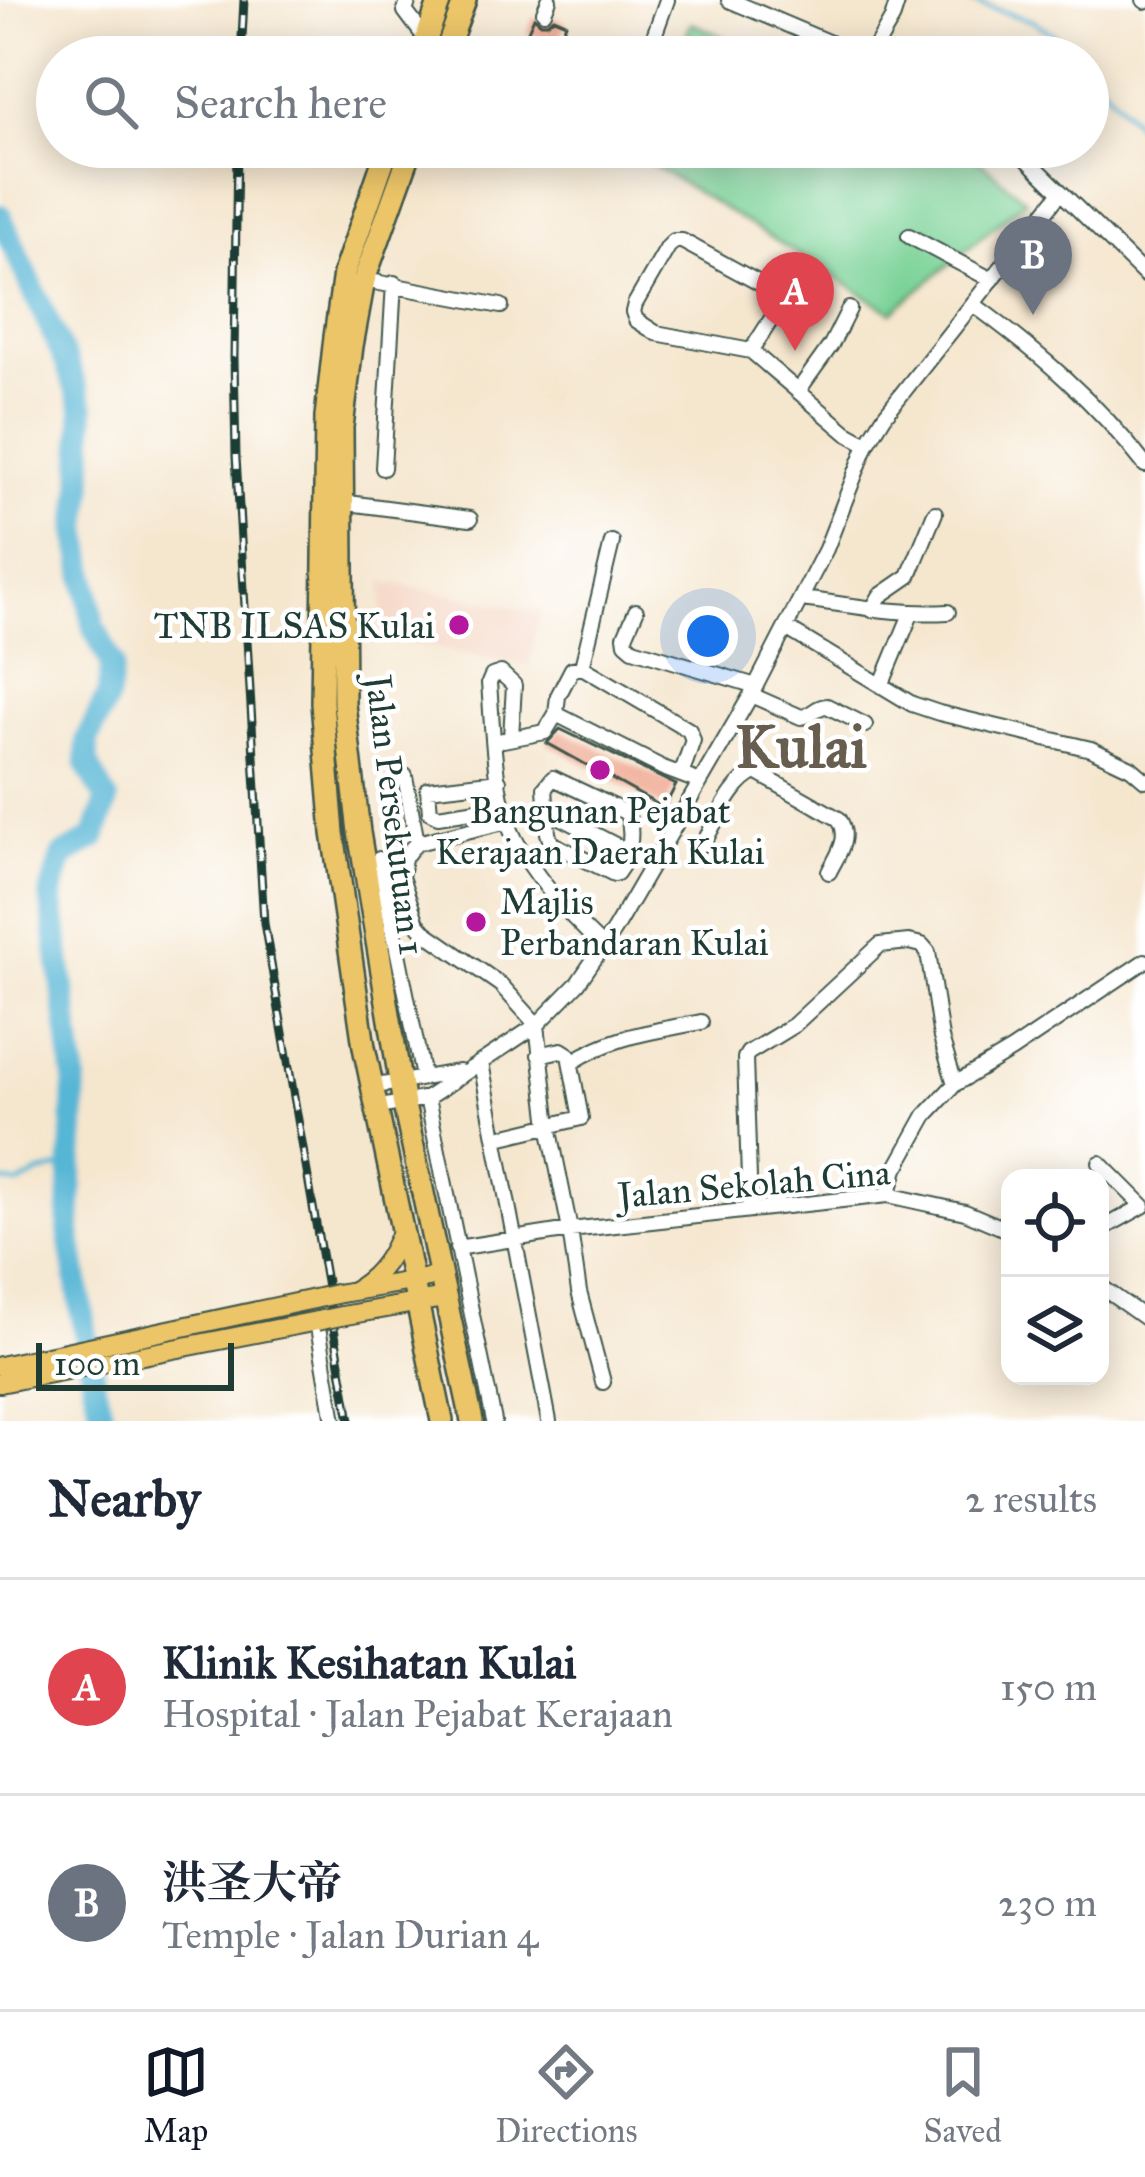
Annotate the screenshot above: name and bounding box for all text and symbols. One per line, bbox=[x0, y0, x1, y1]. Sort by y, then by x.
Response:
search box bbox=[36, 36, 1109, 168]
icon: search bbox=[78, 69, 144, 135]
text: Search here bbox=[174, 75, 387, 130]
pin: B bbox=[994, 216, 1072, 315]
pin: A bbox=[756, 252, 834, 351]
place label: TNB ILSAS Kulai bbox=[154, 604, 435, 648]
your location bbox=[678, 606, 738, 666]
marker: TNB ILSAS Kulai bbox=[446, 612, 472, 638]
street label: Jalan Persekutuan 1 bbox=[356, 669, 434, 958]
district label: Kulai bbox=[735, 710, 867, 783]
marker: Bangunan Pejabat Kerajaan Daerah Kulai bbox=[587, 757, 613, 783]
place label: Bangunan Pejabat Kerajaan Daerah Kulai bbox=[435, 789, 765, 874]
place label: Majlis Perbandaran Kulai bbox=[500, 880, 769, 965]
marker: Majlis Perbandaran Kulai bbox=[463, 909, 489, 935]
street label: Jalan Sekolah Cina bbox=[612, 1150, 893, 1218]
map controls bbox=[1001, 1169, 1109, 1385]
button: locate bbox=[1001, 1169, 1109, 1277]
button: layers bbox=[1001, 1277, 1109, 1385]
scale bar bbox=[36, 1337, 234, 1390]
text: 100 m bbox=[54, 1344, 140, 1384]
text: Nearby bbox=[48, 1468, 200, 1530]
text: 2 results bbox=[965, 1475, 1097, 1523]
text: Klinik Kesihatan Kulai bbox=[162, 1635, 576, 1690]
text: A bbox=[74, 1663, 100, 1711]
text: 150 m bbox=[1000, 1663, 1097, 1711]
text: Hospital · Jalan Pejabat Kerajaan bbox=[162, 1690, 673, 1738]
text: 洪圣大帝 bbox=[162, 1855, 342, 1910]
text: B bbox=[74, 1879, 100, 1927]
text: 230 m bbox=[998, 1879, 1097, 1927]
text: Temple · Jalan Durian 4 bbox=[162, 1911, 538, 1959]
tab: Map bbox=[143, 2039, 209, 2151]
tab: Directions bbox=[495, 2039, 637, 2151]
tab: Saved bbox=[924, 2039, 1002, 2151]

